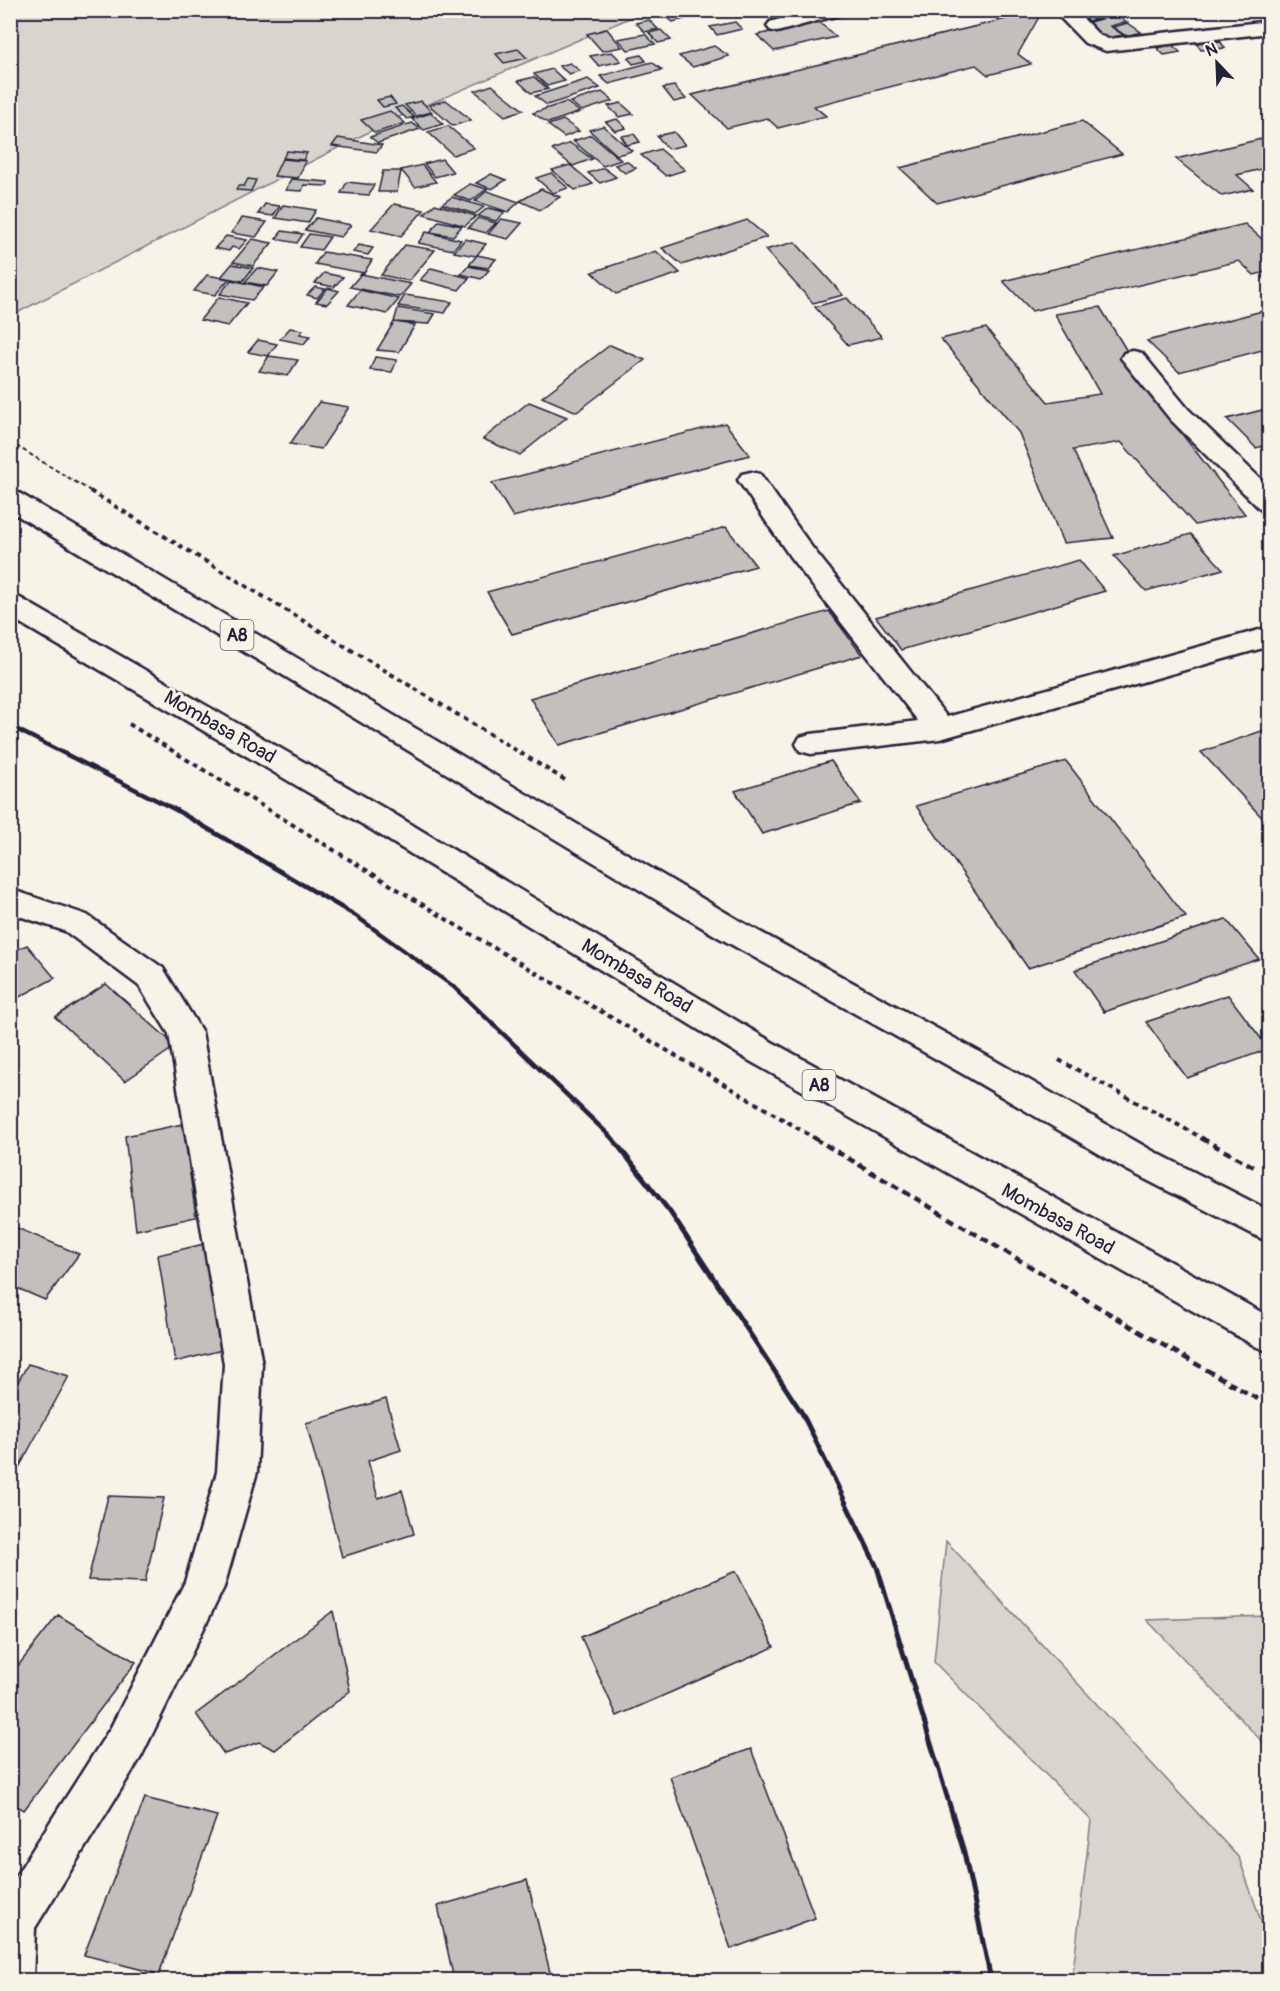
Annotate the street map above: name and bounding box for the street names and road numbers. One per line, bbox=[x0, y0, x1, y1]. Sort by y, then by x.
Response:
road number: A8 bbox=[220, 620, 254, 650]
street label: Mombasa Road bbox=[159, 685, 281, 769]
street label: Mombasa Road bbox=[577, 933, 697, 1019]
road number: A8 bbox=[802, 1070, 836, 1100]
street label: Mombasa Road bbox=[997, 1178, 1119, 1260]

